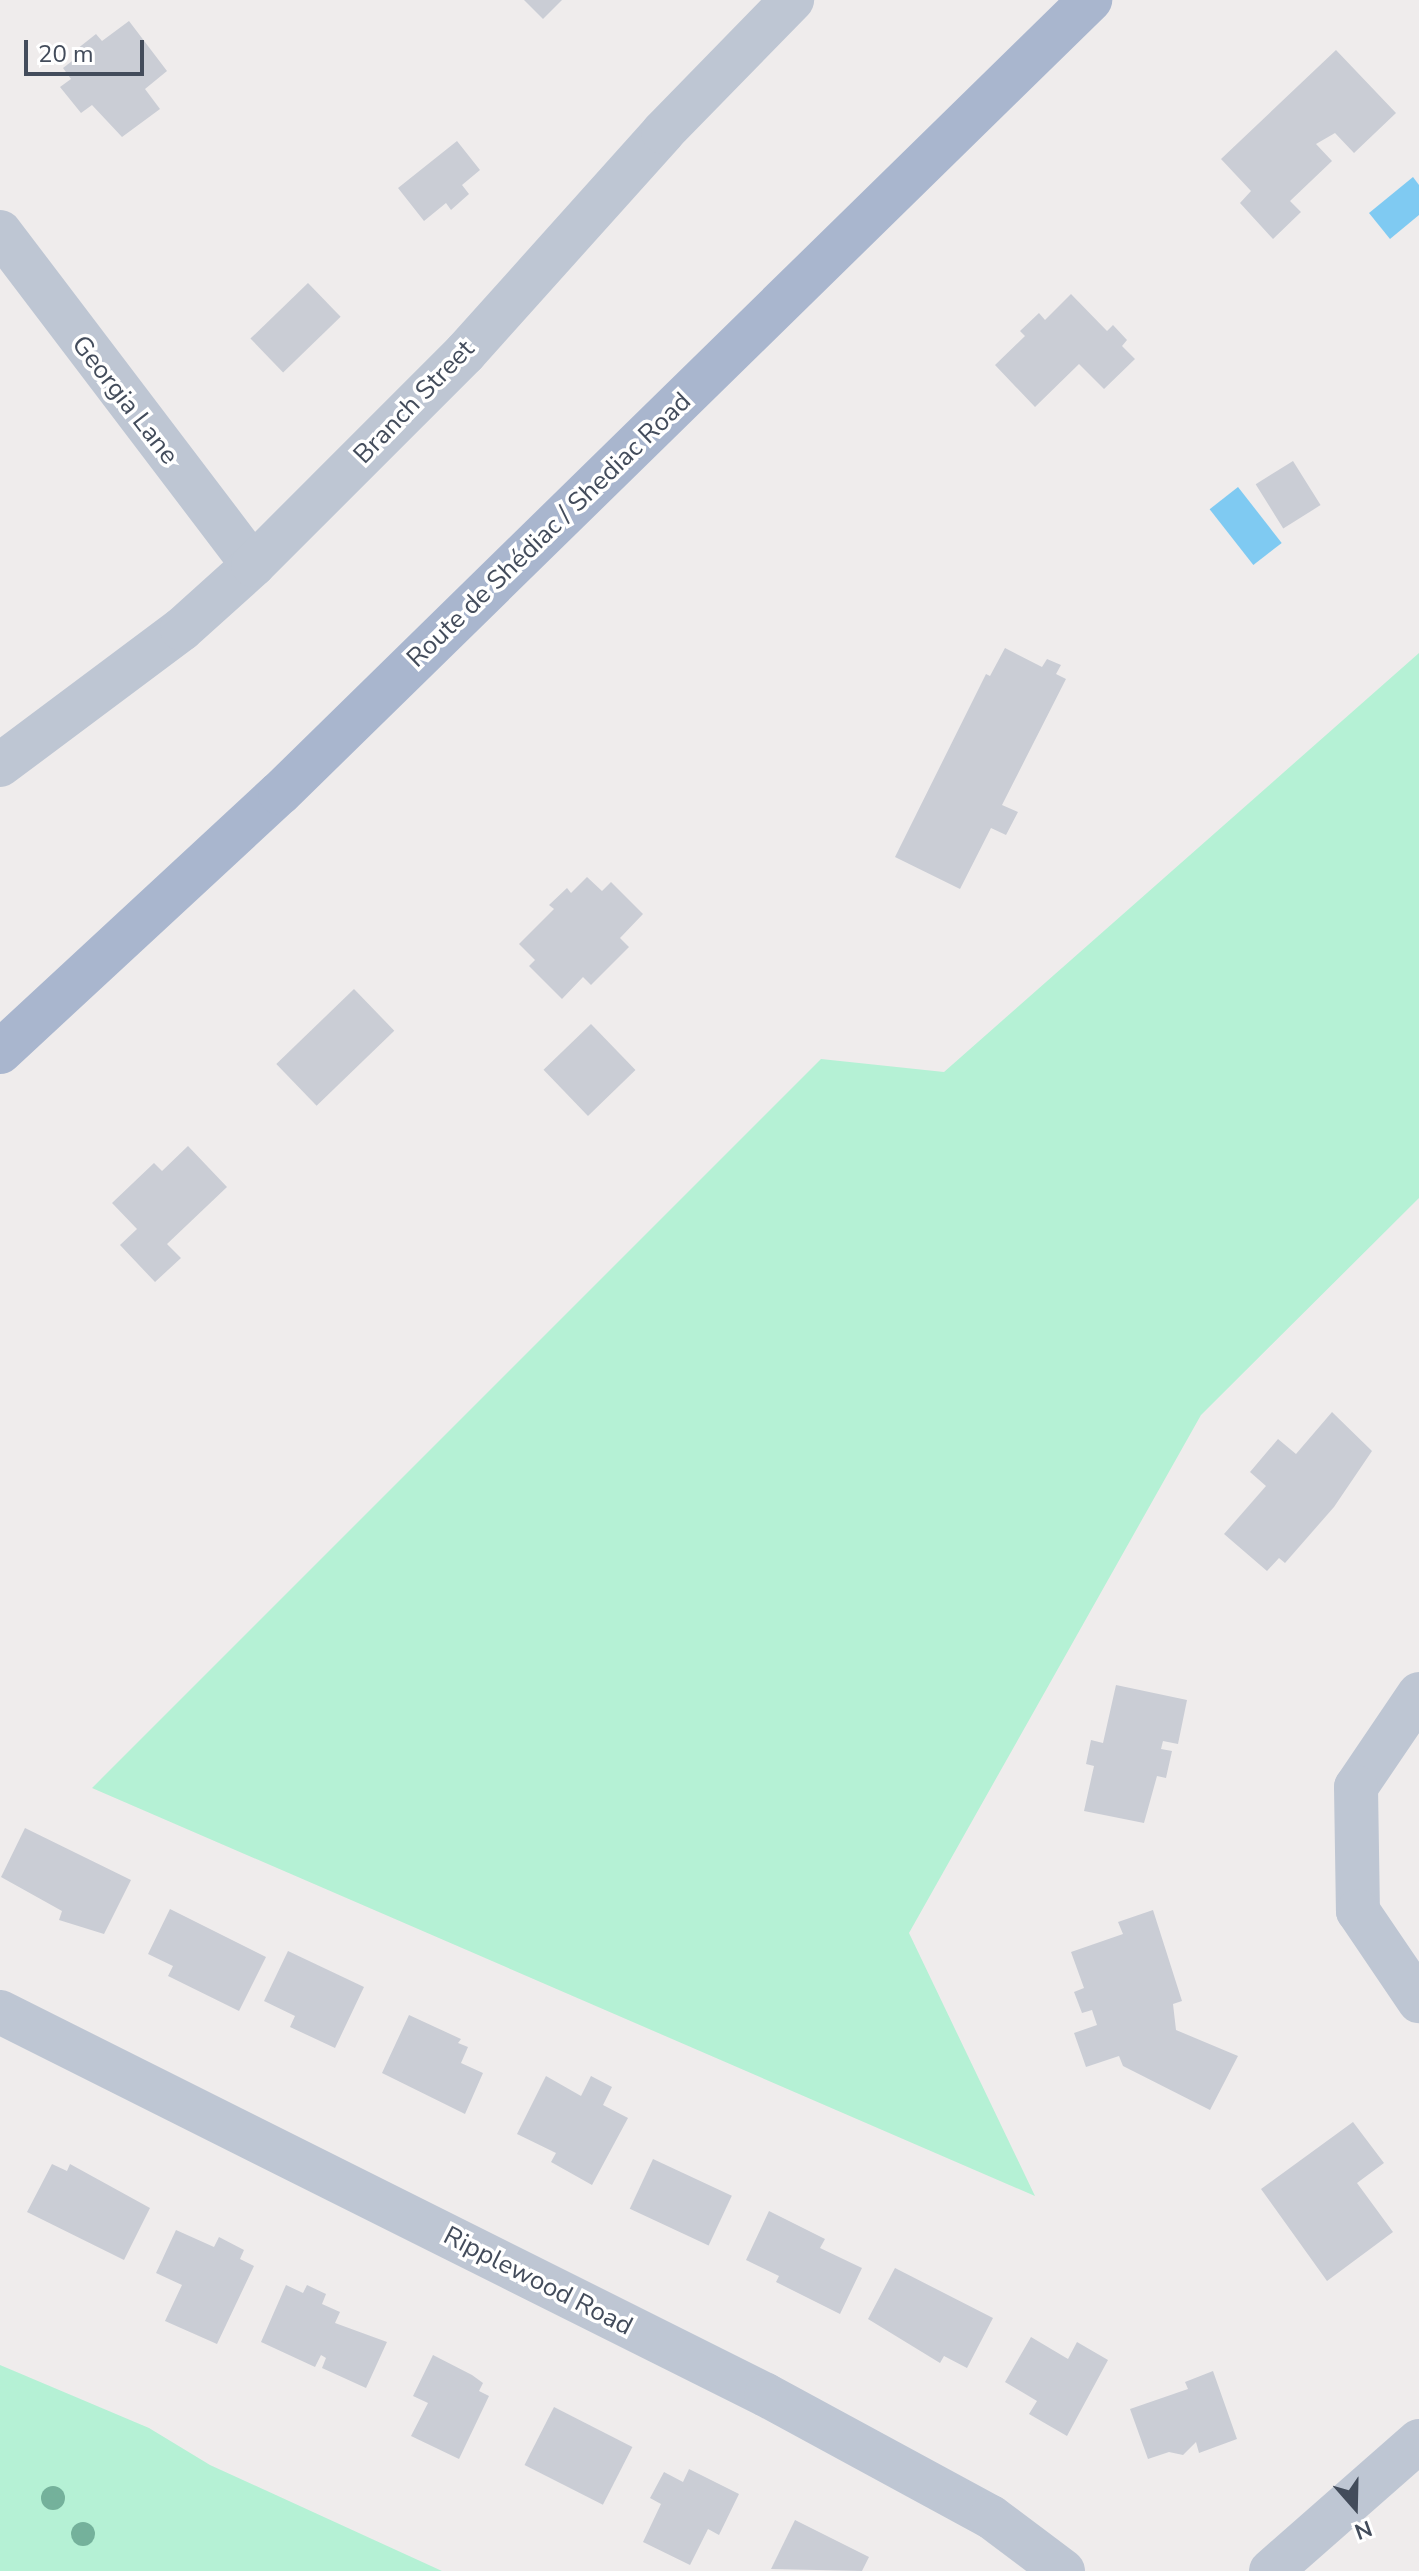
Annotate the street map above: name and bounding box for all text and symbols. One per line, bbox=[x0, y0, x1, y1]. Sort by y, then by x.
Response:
scale bar bbox=[28, 24, 148, 74]
text: 20 m bbox=[38, 38, 94, 70]
street label: Georgia Lane bbox=[65, 330, 185, 470]
street label: Branch Street bbox=[347, 334, 481, 470]
street label: Route de Shédiac / Shediac Road bbox=[401, 386, 697, 674]
street label: Ripplewood Road bbox=[438, 2220, 638, 2342]
north arrow bbox=[1315, 2467, 1395, 2547]
text: N bbox=[1350, 2513, 1376, 2546]

